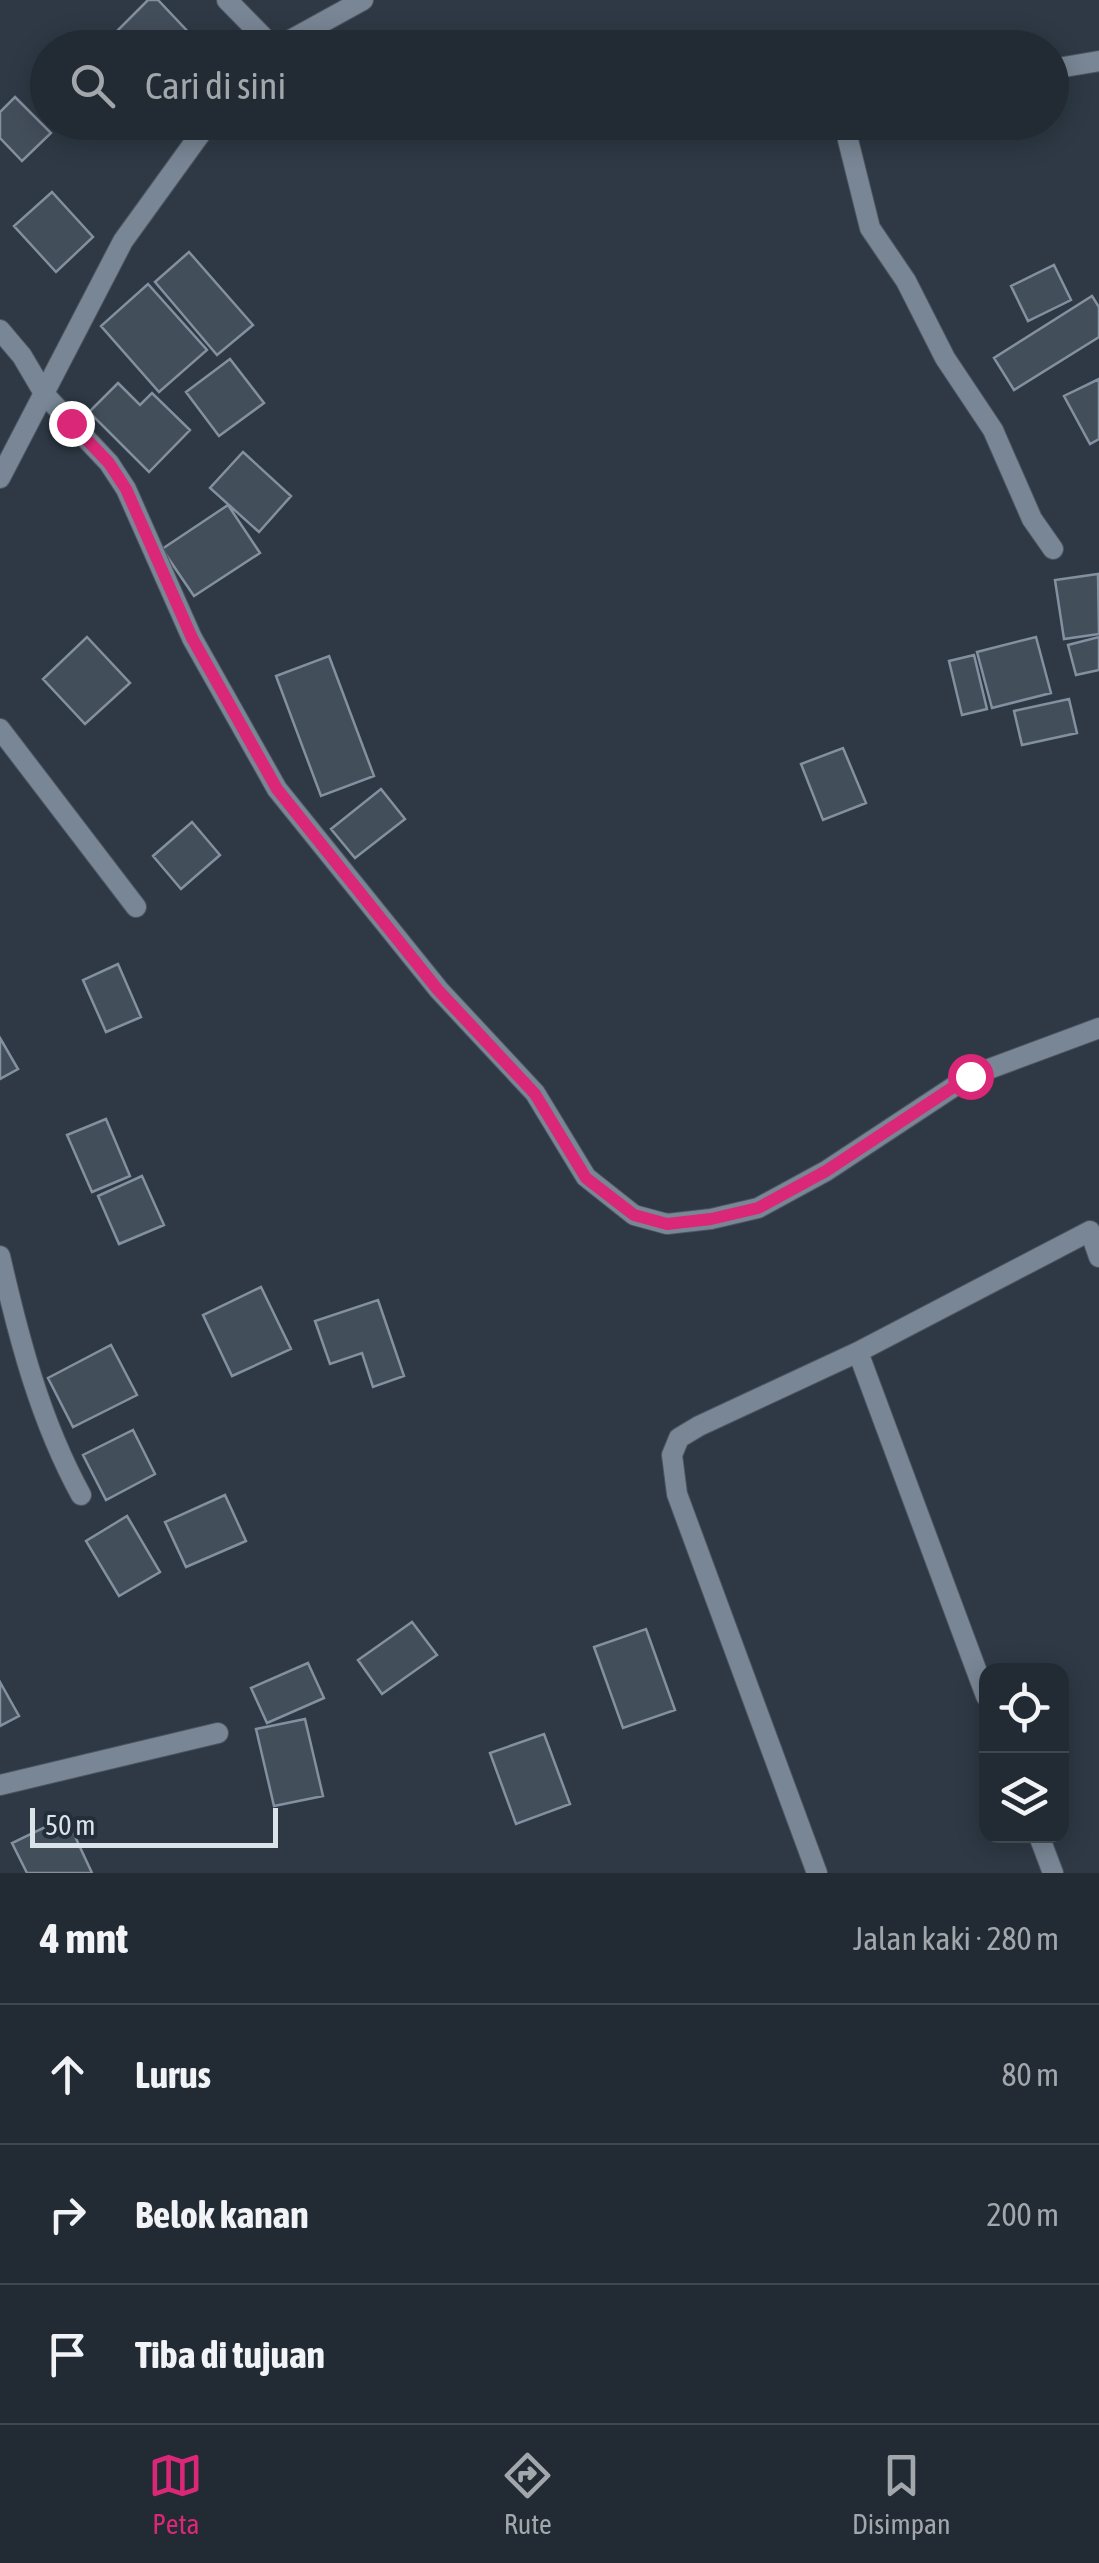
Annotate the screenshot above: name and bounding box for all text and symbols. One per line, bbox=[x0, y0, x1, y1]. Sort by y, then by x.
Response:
search box bbox=[30, 30, 1069, 140]
icon: search bbox=[65, 58, 120, 113]
text: Cari di sini bbox=[145, 64, 286, 107]
route end bbox=[49, 401, 95, 447]
route start bbox=[948, 1054, 994, 1100]
map controls bbox=[979, 1663, 1069, 1843]
button: locate bbox=[979, 1663, 1069, 1753]
button: layers bbox=[979, 1753, 1069, 1843]
scale bar bbox=[30, 1803, 278, 1848]
text: 50 m bbox=[45, 1809, 95, 1841]
text: 4 mnt bbox=[40, 1914, 128, 1962]
text: Jalan kaki · 280 m bbox=[853, 1920, 1059, 1957]
icon: ahead bbox=[40, 2047, 95, 2102]
text: Lurus bbox=[135, 2053, 211, 2096]
text: 80 m bbox=[1001, 2056, 1059, 2093]
icon: right bbox=[40, 2187, 95, 2242]
text: Belok kanan bbox=[135, 2193, 309, 2236]
text: 200 m bbox=[986, 2196, 1059, 2233]
icon: arrive bbox=[40, 2327, 95, 2382]
text: Tiba di tujuan bbox=[135, 2333, 325, 2376]
tab: Peta bbox=[148, 2448, 203, 2540]
tab: Rute bbox=[500, 2448, 555, 2540]
tab: Disimpan bbox=[852, 2448, 951, 2540]

